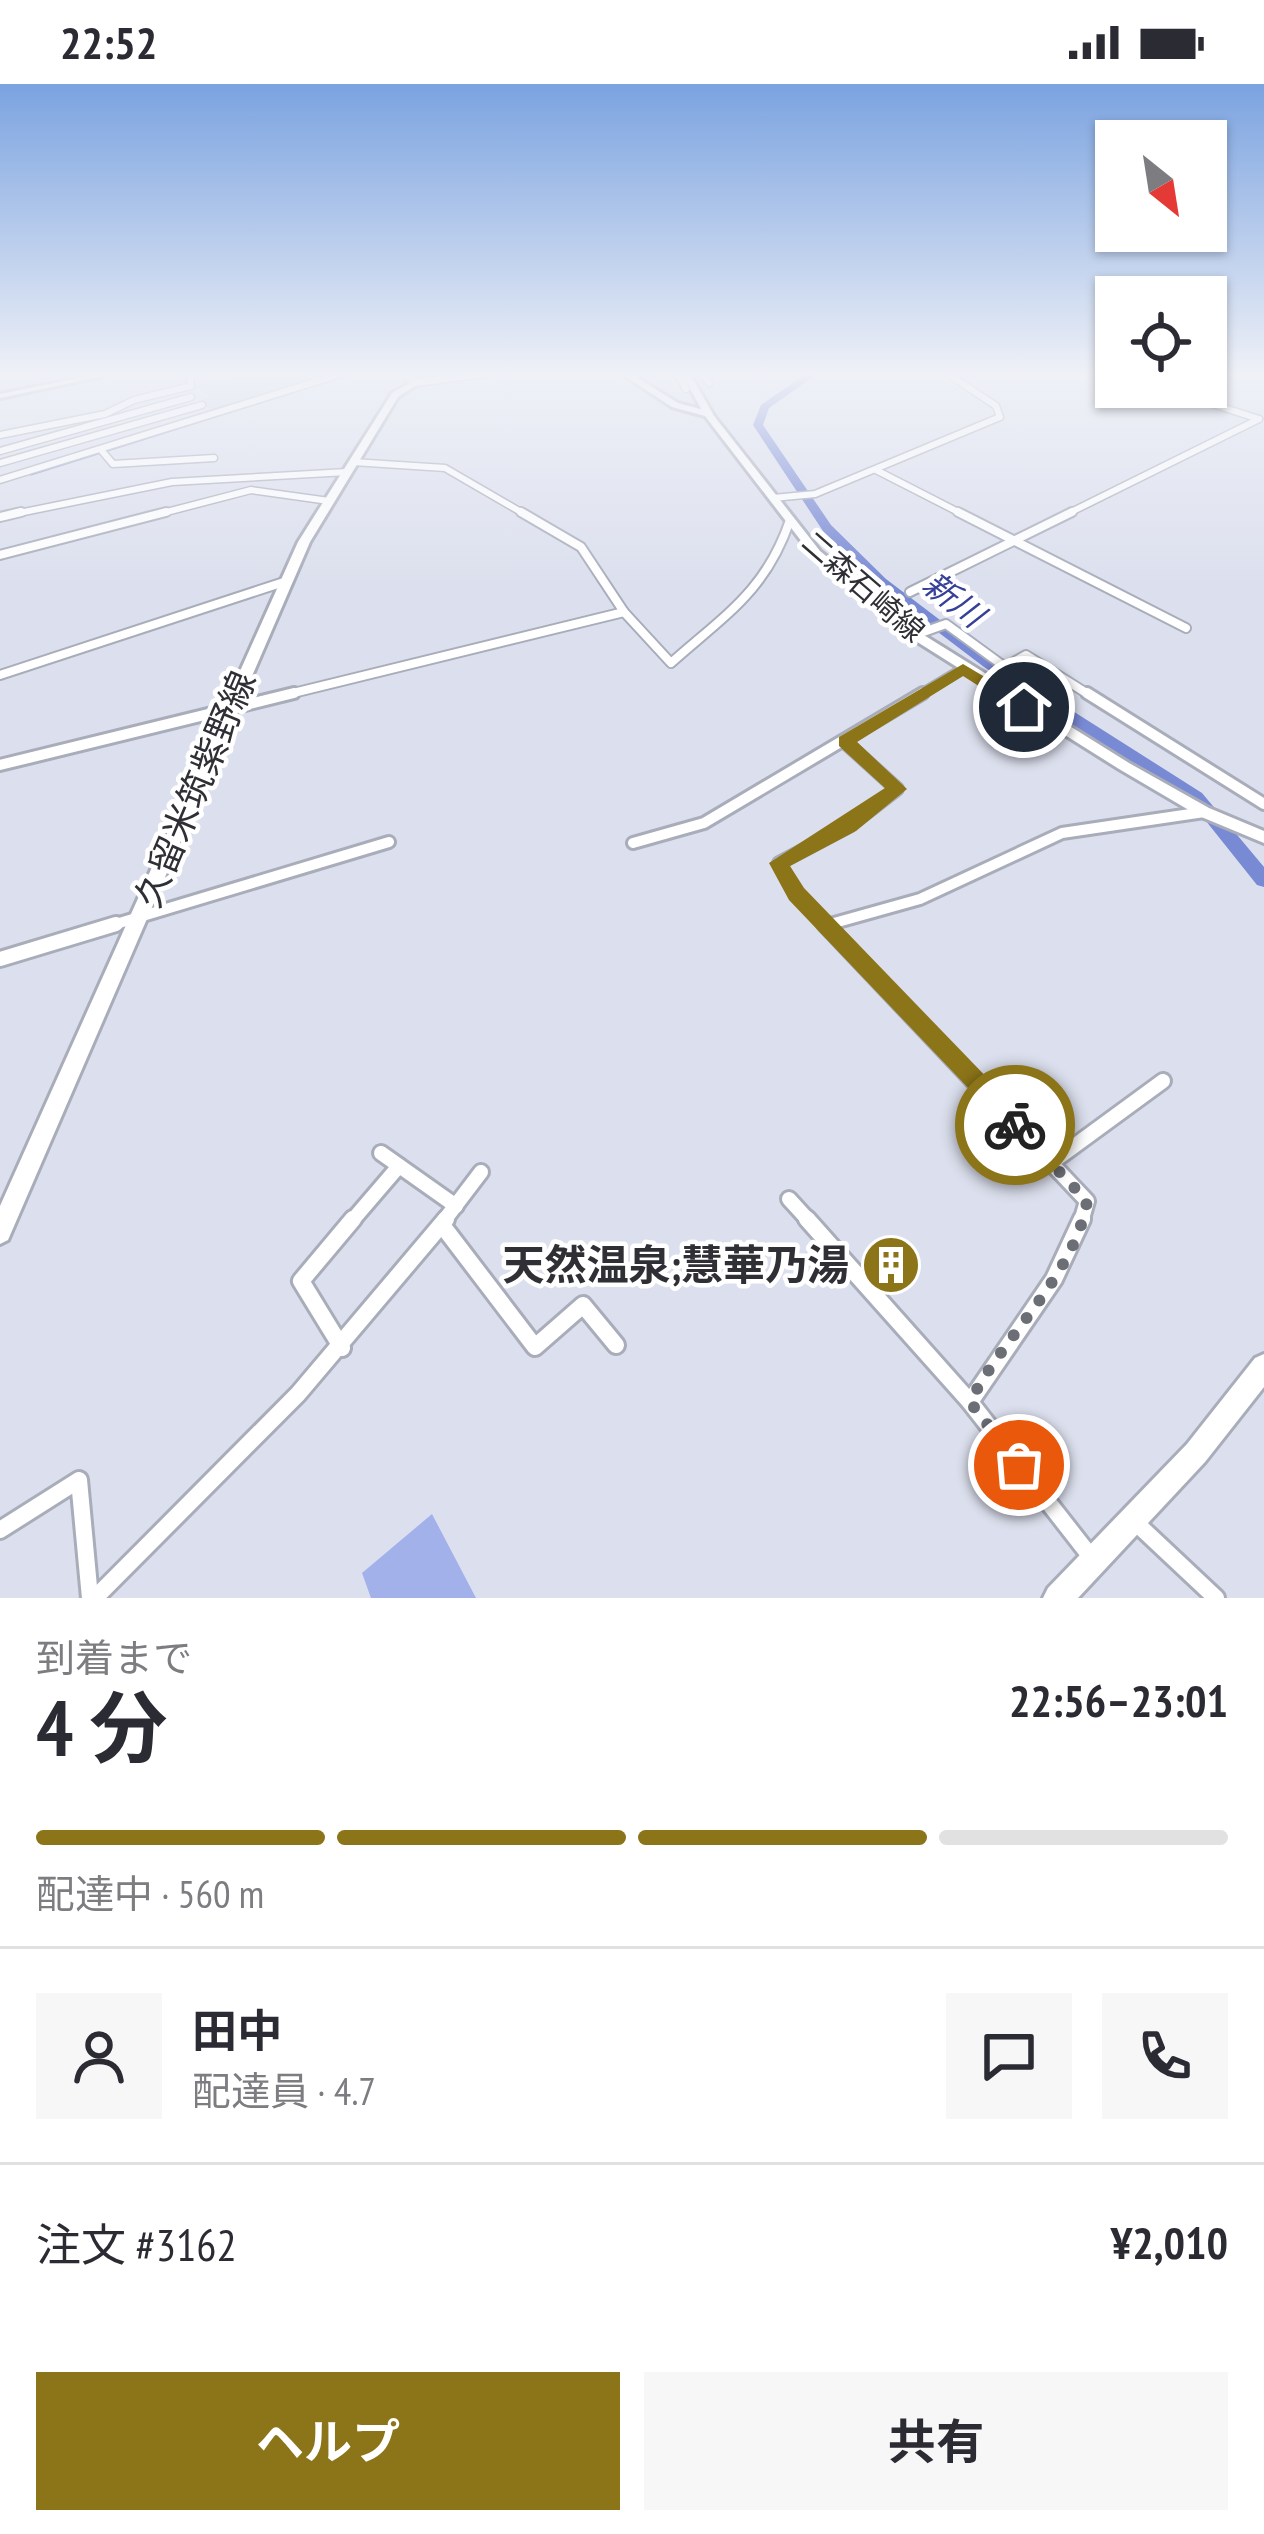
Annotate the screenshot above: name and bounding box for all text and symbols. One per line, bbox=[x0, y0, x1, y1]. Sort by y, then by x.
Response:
text: 22:52 bbox=[60, 13, 157, 71]
north arrow bbox=[1095, 120, 1227, 252]
map controls bbox=[1095, 120, 1227, 408]
button: locate bbox=[1095, 276, 1227, 408]
street label: 二森石崎線 bbox=[795, 522, 933, 650]
water label: 新川 bbox=[915, 561, 996, 638]
pin bbox=[973, 656, 1075, 758]
street label: 久留米筑紫野線 bbox=[124, 664, 265, 914]
icon: home bbox=[991, 674, 1057, 740]
courier bbox=[955, 1065, 1075, 1185]
icon: bike bbox=[982, 1092, 1048, 1158]
building icon: 天然温泉;慧華乃湯 bbox=[860, 1234, 922, 1296]
place label: 天然温泉;慧華乃湯 bbox=[502, 1237, 849, 1292]
pin bbox=[968, 1414, 1070, 1516]
icon: bag bbox=[986, 1432, 1052, 1498]
text: 到着まで bbox=[36, 1632, 192, 1683]
text: 22:56–23:01 bbox=[1009, 1671, 1228, 1729]
text: 4 分 bbox=[36, 1677, 167, 1778]
text: 配達中 · 560 m bbox=[36, 1868, 264, 1919]
button: person bbox=[36, 1993, 162, 2119]
button: chat bbox=[946, 1993, 1072, 2119]
button: phone bbox=[1102, 1993, 1228, 2119]
text: 田中 bbox=[192, 2001, 282, 2059]
text: 配達員 · 4.7 bbox=[192, 2065, 376, 2116]
text: ¥2,010 bbox=[1111, 2213, 1228, 2271]
text: 注文 #3162 bbox=[36, 2215, 237, 2273]
button: ヘルプ bbox=[36, 2372, 620, 2510]
button: 共有 bbox=[644, 2372, 1228, 2510]

